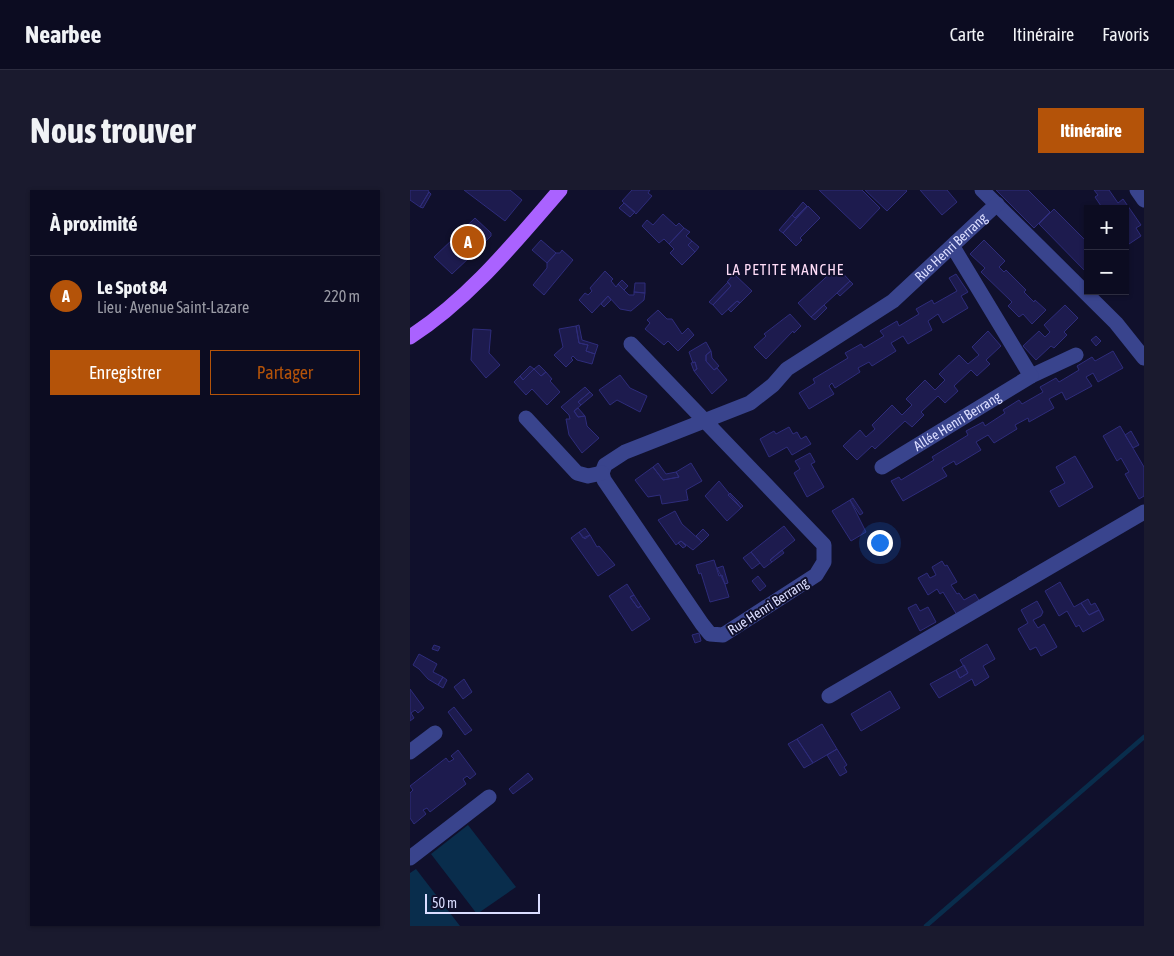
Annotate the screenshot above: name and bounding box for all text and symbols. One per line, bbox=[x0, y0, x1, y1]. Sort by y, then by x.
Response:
text: Nearbee bbox=[25, 21, 101, 48]
text: Carte bbox=[950, 24, 984, 45]
text: Itinéraire bbox=[1012, 24, 1074, 45]
text: Favoris bbox=[1102, 24, 1149, 45]
button: Itinéraire bbox=[1038, 108, 1144, 153]
text: Nous trouver bbox=[30, 110, 195, 150]
map controls bbox=[1084, 205, 1129, 295]
button: + bbox=[1084, 205, 1129, 250]
street label: Rue Henri Berrang bbox=[911, 210, 990, 285]
text: À proximité bbox=[50, 211, 138, 235]
pin: A bbox=[452, 223, 484, 261]
button: − bbox=[1084, 250, 1129, 295]
district label: LA PETITE MANCHE bbox=[726, 261, 844, 278]
text: Le Spot 84 bbox=[97, 276, 167, 298]
text: A bbox=[62, 287, 70, 305]
text: 220 m bbox=[324, 287, 360, 305]
text: Lieu · Avenue Saint-Lazare bbox=[97, 298, 249, 316]
button: Enregistrer bbox=[50, 350, 200, 395]
button: Partager bbox=[210, 350, 360, 395]
street label: Allée Henri Berrang bbox=[910, 388, 1004, 454]
your location bbox=[867, 530, 893, 556]
street label: Rue Henri Berrang bbox=[725, 574, 811, 638]
scale bar bbox=[425, 891, 540, 914]
text: 50 m bbox=[432, 895, 457, 911]

